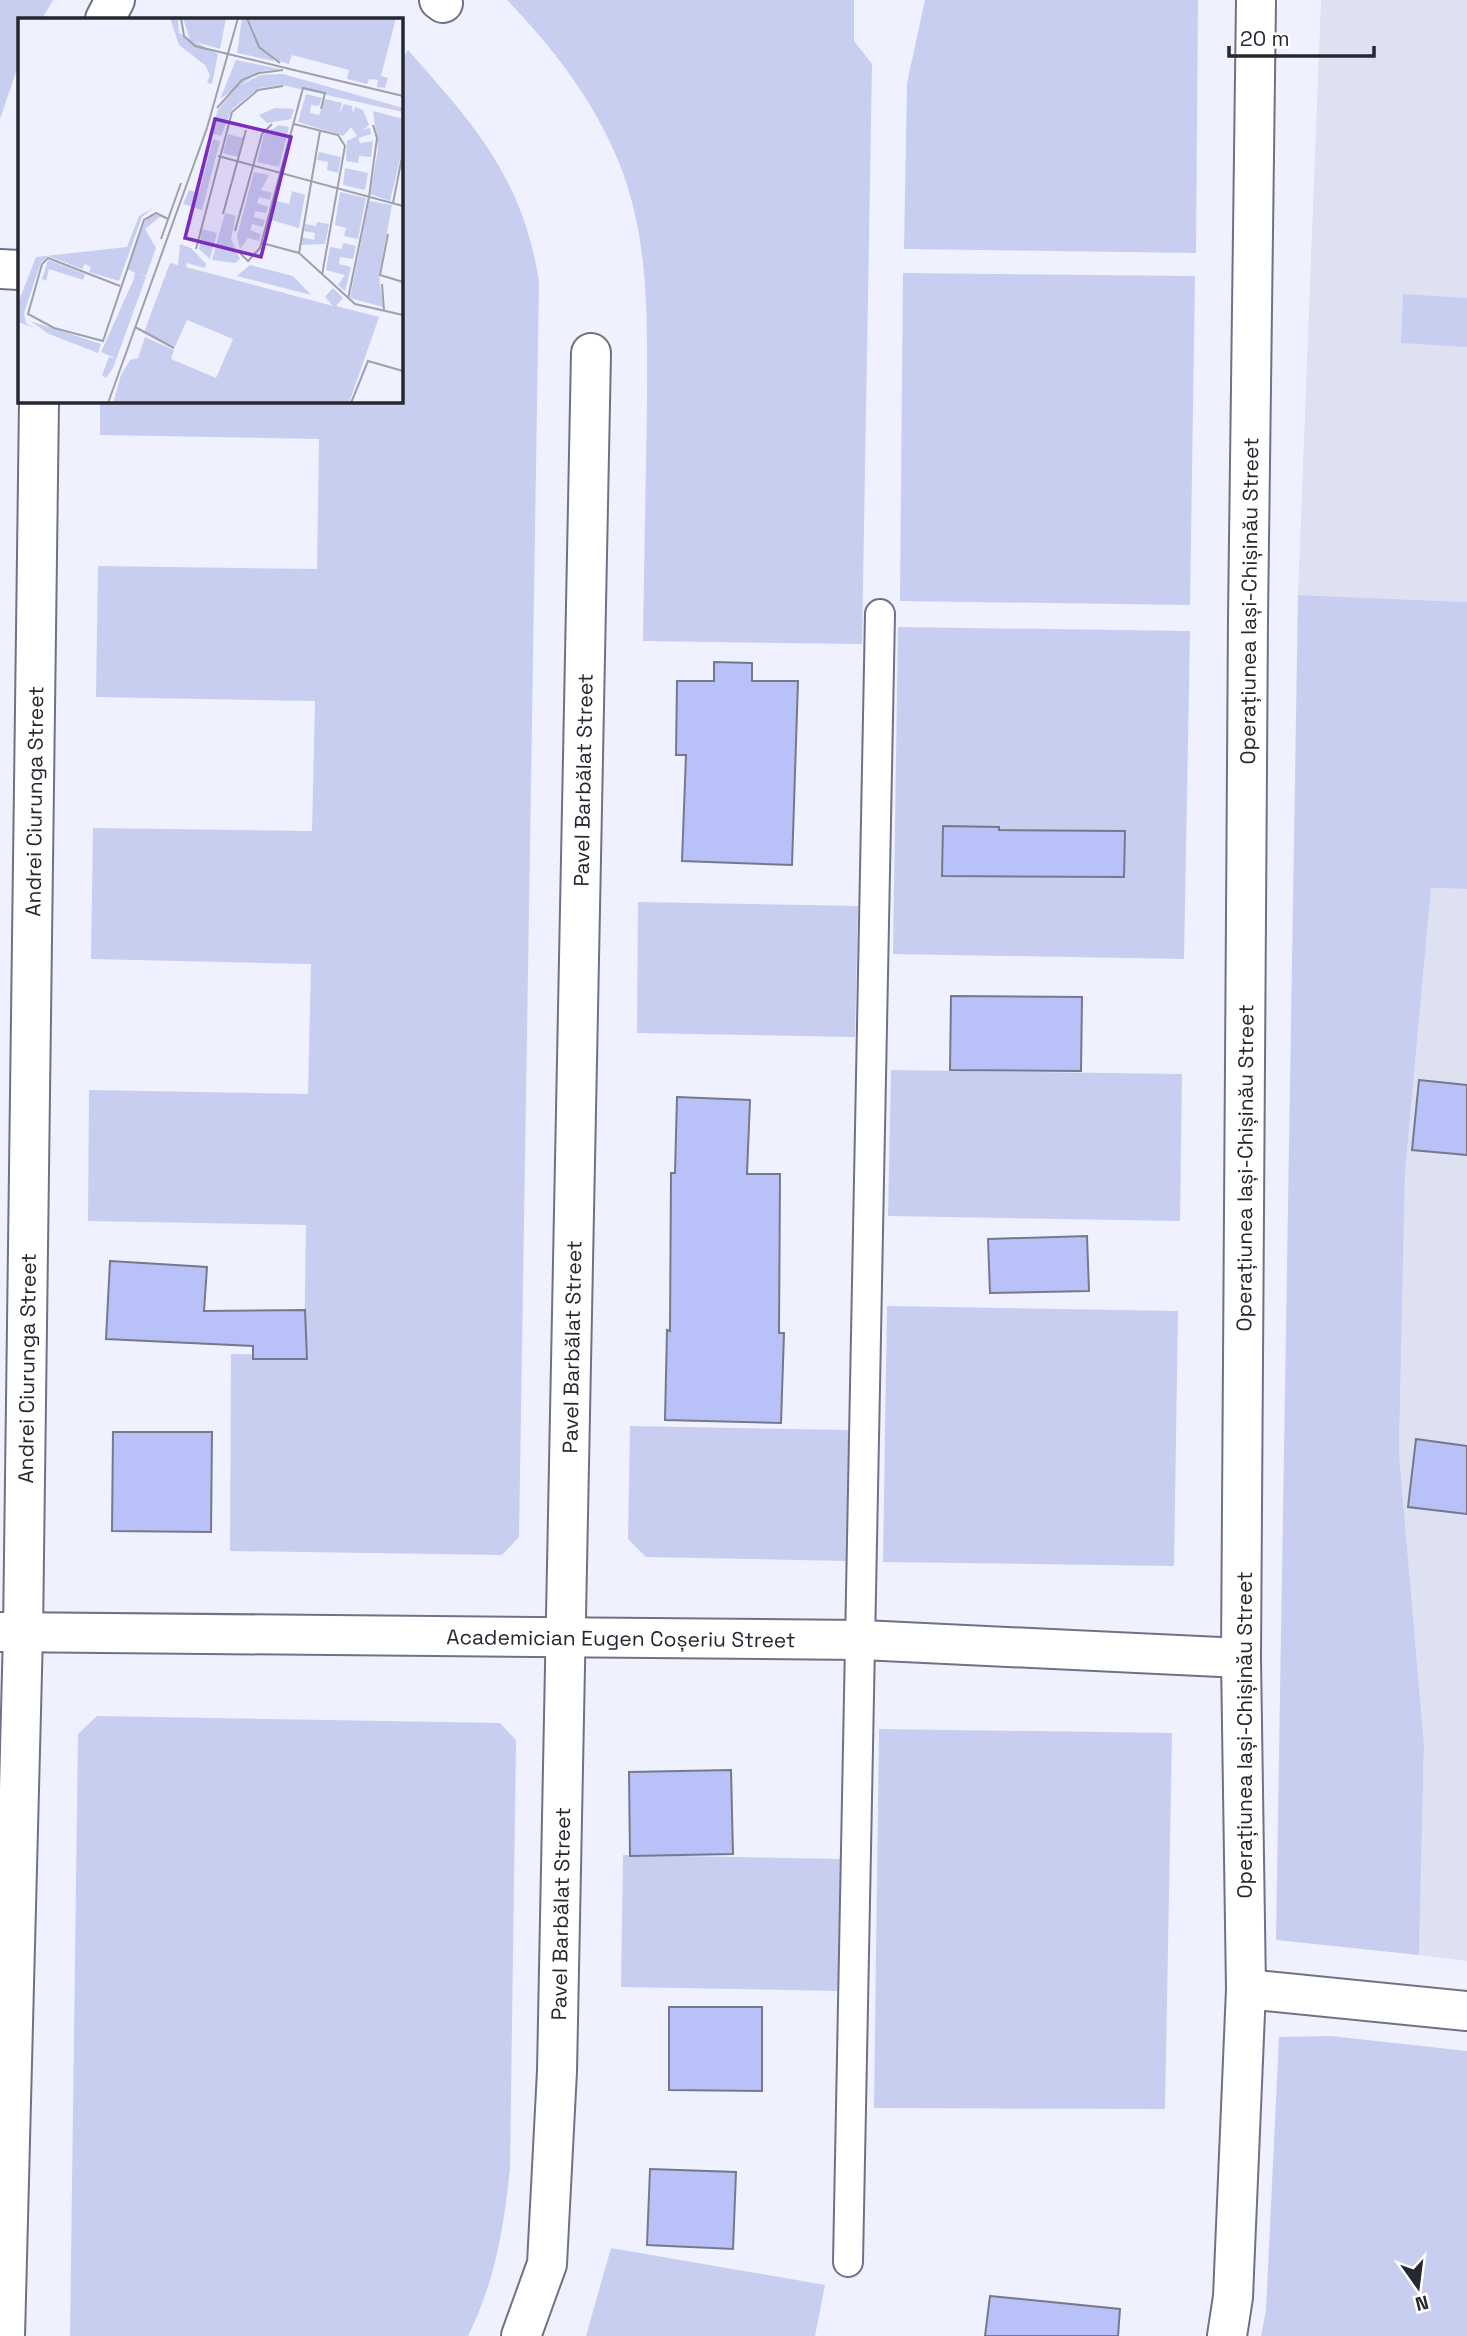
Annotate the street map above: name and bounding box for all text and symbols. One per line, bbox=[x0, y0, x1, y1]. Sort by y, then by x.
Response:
scale bar bbox=[1229, 14, 1374, 58]
inset map bbox=[18, 18, 402, 402]
text: 20 m bbox=[1240, 25, 1290, 52]
street label: Operațiunea Iași-Chișinău Street bbox=[1234, 437, 1264, 765]
street label: Pavel Barbălat Street bbox=[567, 673, 598, 887]
street label: Andrei Ciurunga Street bbox=[19, 686, 49, 917]
street label: Operațiunea Iași-Chișinău Street bbox=[1230, 1004, 1259, 1332]
street label: Pavel Barbălat Street bbox=[556, 1240, 587, 1454]
street label: Andrei Ciurunga Street bbox=[11, 1253, 41, 1484]
street label: Operațiunea Iași-Chișinău Street bbox=[1231, 1571, 1258, 1899]
street label: Academician Eugen Coșeriu Street bbox=[446, 1623, 796, 1653]
street label: Pavel Barbălat Street bbox=[545, 1807, 576, 2021]
north arrow bbox=[1383, 2252, 1453, 2322]
text: N bbox=[1413, 2289, 1431, 2317]

